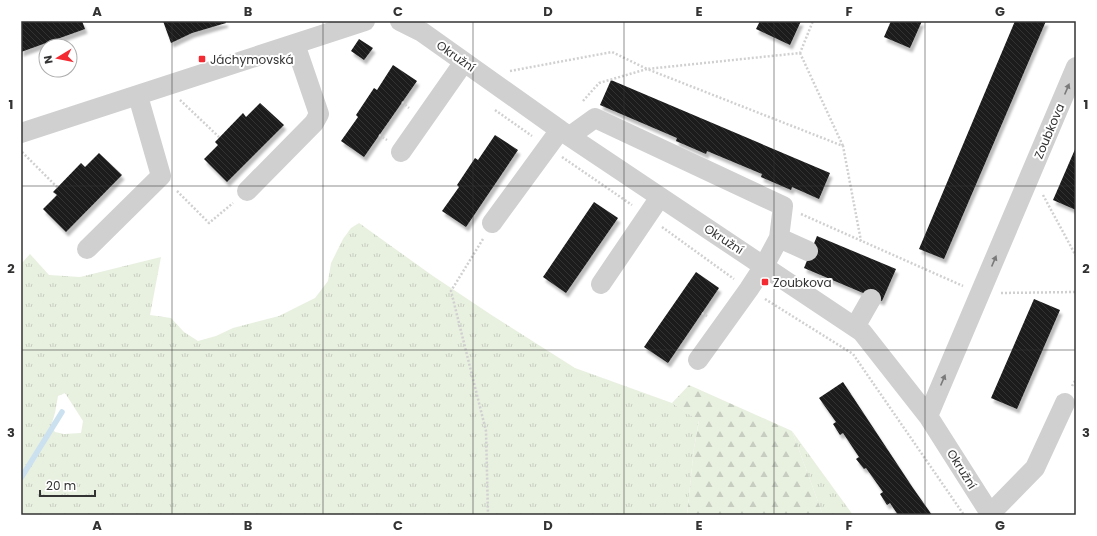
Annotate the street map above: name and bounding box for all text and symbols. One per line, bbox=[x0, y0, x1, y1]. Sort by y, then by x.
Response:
text: A bbox=[92, 2, 102, 21]
text: B bbox=[244, 2, 253, 21]
text: C bbox=[393, 2, 403, 21]
text: D bbox=[543, 2, 553, 21]
text: E bbox=[695, 2, 703, 21]
text: F bbox=[845, 2, 853, 21]
text: G bbox=[995, 2, 1005, 21]
street label: Okružní bbox=[433, 36, 479, 76]
north arrow bbox=[38, 38, 78, 78]
place label: Jáchymovská bbox=[210, 51, 294, 68]
text: N bbox=[40, 54, 57, 65]
marker: Jáchymovská bbox=[197, 54, 207, 64]
one-way arrow bbox=[1064, 83, 1070, 95]
text: 1 bbox=[9, 95, 13, 114]
text: 1 bbox=[1084, 95, 1088, 114]
street label: Zoubkova bbox=[1030, 101, 1068, 161]
street label: Okružní bbox=[701, 220, 747, 258]
one-way arrow bbox=[991, 255, 997, 266]
text: 2 bbox=[7, 259, 15, 278]
text: 2 bbox=[1082, 259, 1090, 278]
place label: Zoubkova bbox=[773, 274, 832, 291]
marker: Zoubkova bbox=[760, 277, 770, 287]
one-way arrow bbox=[941, 374, 947, 386]
text: 3 bbox=[7, 423, 15, 442]
text: 3 bbox=[1082, 423, 1090, 442]
street label: Okružní bbox=[943, 446, 981, 492]
scale bar bbox=[40, 472, 95, 498]
text: 20 m bbox=[46, 477, 76, 494]
text: A bbox=[92, 516, 102, 535]
text: B bbox=[244, 516, 253, 535]
text: C bbox=[393, 516, 403, 535]
text: D bbox=[543, 516, 553, 535]
text: E bbox=[695, 516, 703, 535]
text: F bbox=[845, 516, 853, 535]
text: G bbox=[995, 516, 1005, 535]

